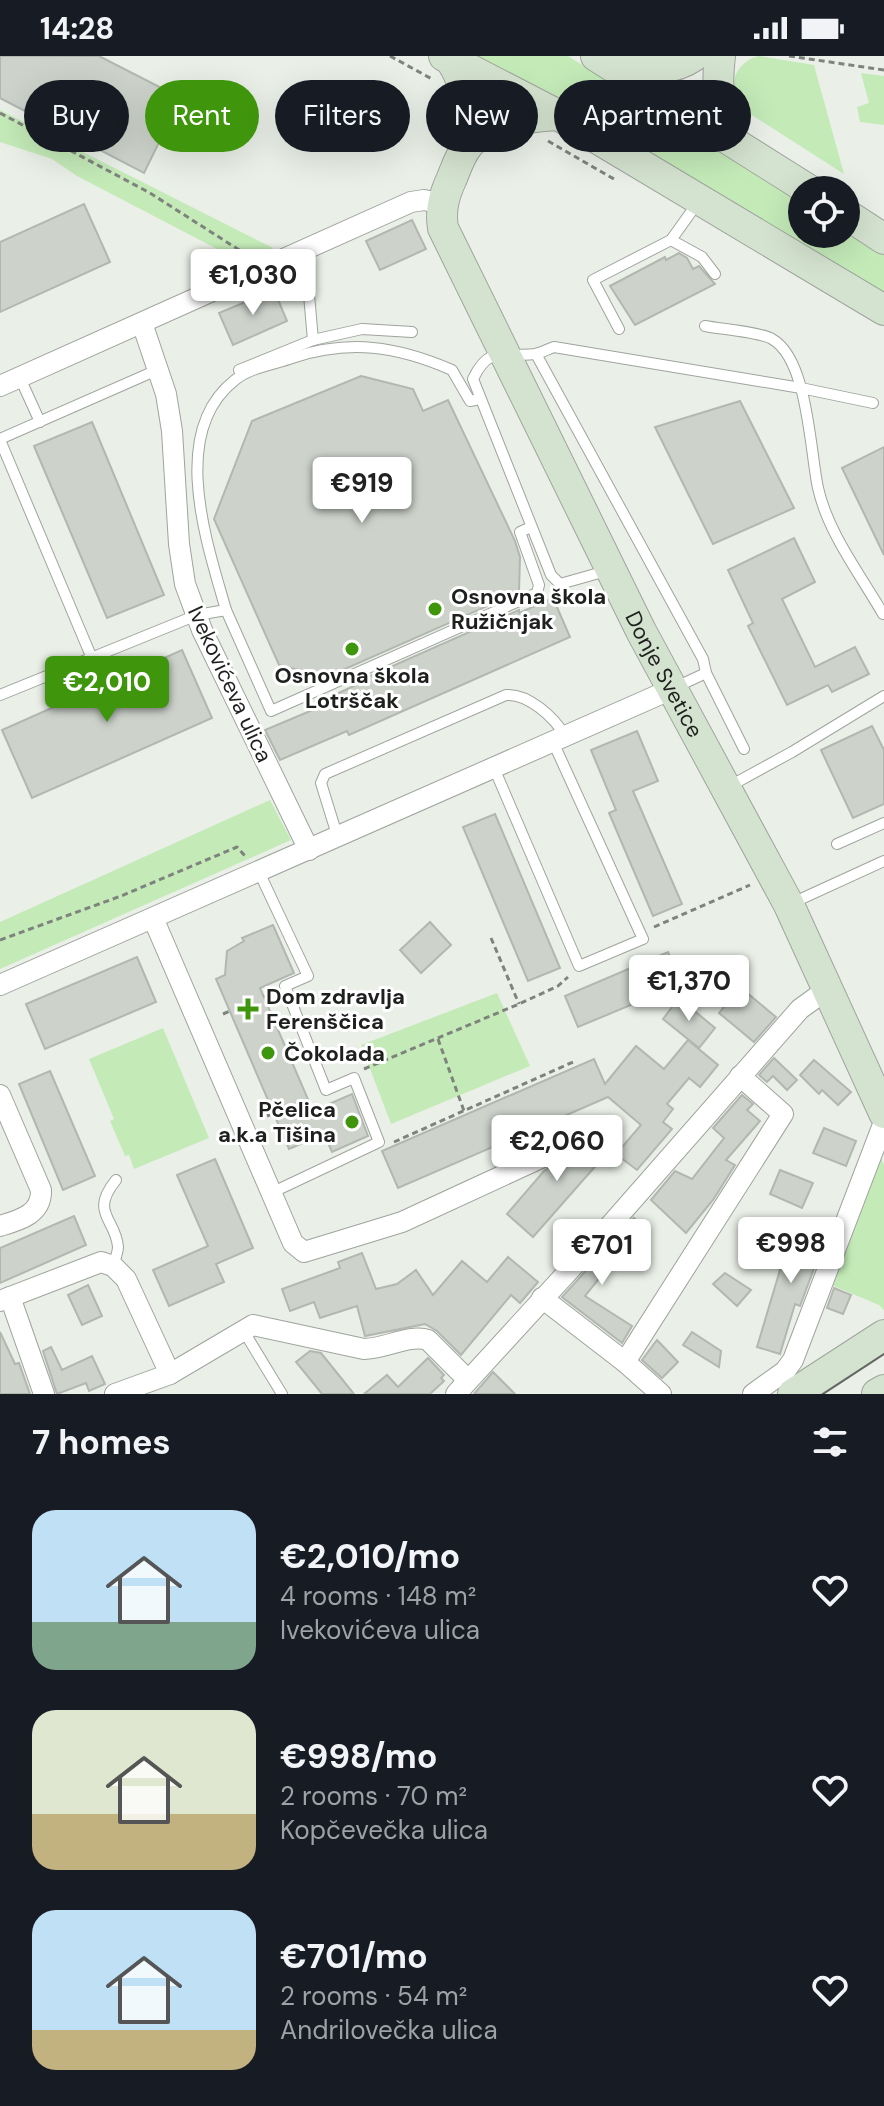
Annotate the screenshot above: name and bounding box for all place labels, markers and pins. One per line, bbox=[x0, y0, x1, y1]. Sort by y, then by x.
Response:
pin: €1,030 bbox=[188, 249, 318, 317]
pin: €919 bbox=[315, 457, 409, 525]
place label: Osnovna škola Ružičnjak bbox=[451, 582, 606, 636]
marker: Osnovna škola Ružičnjak bbox=[426, 600, 444, 618]
marker: Osnovna škola Lotrščak bbox=[343, 640, 361, 658]
pin: €2,010 bbox=[42, 656, 172, 724]
place label: Osnovna škola Lotrščak bbox=[274, 661, 430, 715]
pin: €1,370 bbox=[624, 955, 754, 1023]
place label: Dom zdravlja Ferenščica bbox=[266, 982, 405, 1036]
marker: Dom zdravlja Ferenščica bbox=[237, 998, 259, 1020]
place label: Čokolada bbox=[284, 1039, 385, 1068]
marker: Čokolada bbox=[259, 1044, 277, 1062]
place label: Pčelica a.k.a Tišina bbox=[218, 1095, 336, 1149]
marker: Pčelica a.k.a Tišina bbox=[343, 1113, 361, 1131]
pin: €2,060 bbox=[492, 1115, 622, 1183]
pin: €998 bbox=[744, 1217, 838, 1285]
pin: €701 bbox=[555, 1219, 649, 1287]

